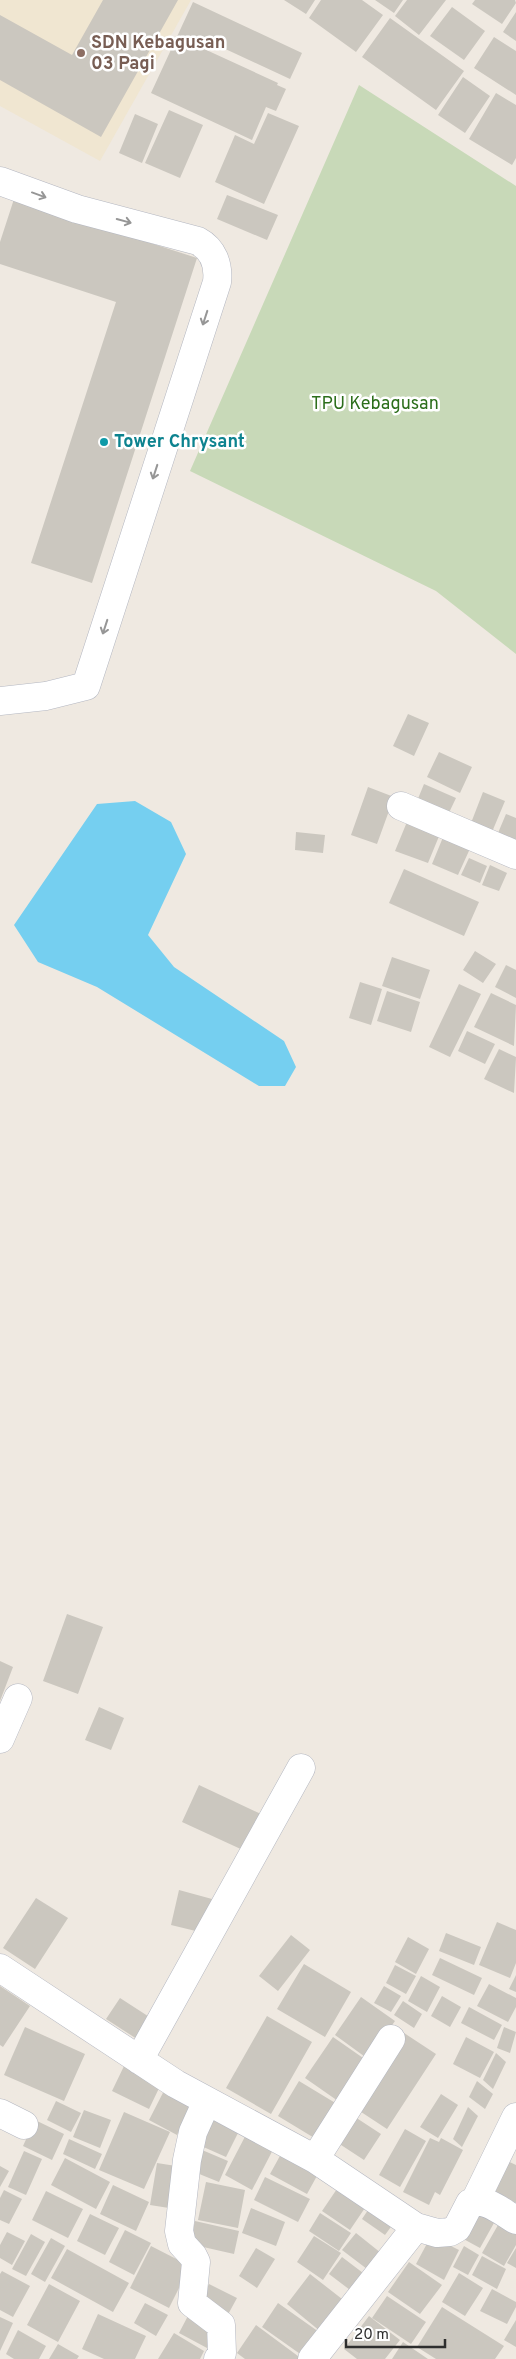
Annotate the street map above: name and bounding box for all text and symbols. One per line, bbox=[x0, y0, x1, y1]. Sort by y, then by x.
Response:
place label: SDN Kebagusan 03 Pagi bbox=[91, 32, 225, 76]
marker: SDN Kebagusan 03 Pagi bbox=[75, 47, 87, 59]
one-way arrow bbox=[30, 191, 46, 200]
one-way arrow bbox=[116, 217, 132, 227]
one-way arrow bbox=[200, 309, 209, 325]
park label: TPU Kebagusan bbox=[311, 393, 439, 416]
place label: Tower Chrysant bbox=[114, 431, 245, 454]
marker: Tower Chrysant bbox=[98, 436, 110, 448]
one-way arrow bbox=[150, 464, 159, 480]
one-way arrow bbox=[100, 619, 109, 634]
scale bar bbox=[346, 2316, 445, 2348]
text: 20 m bbox=[354, 2326, 389, 2345]

